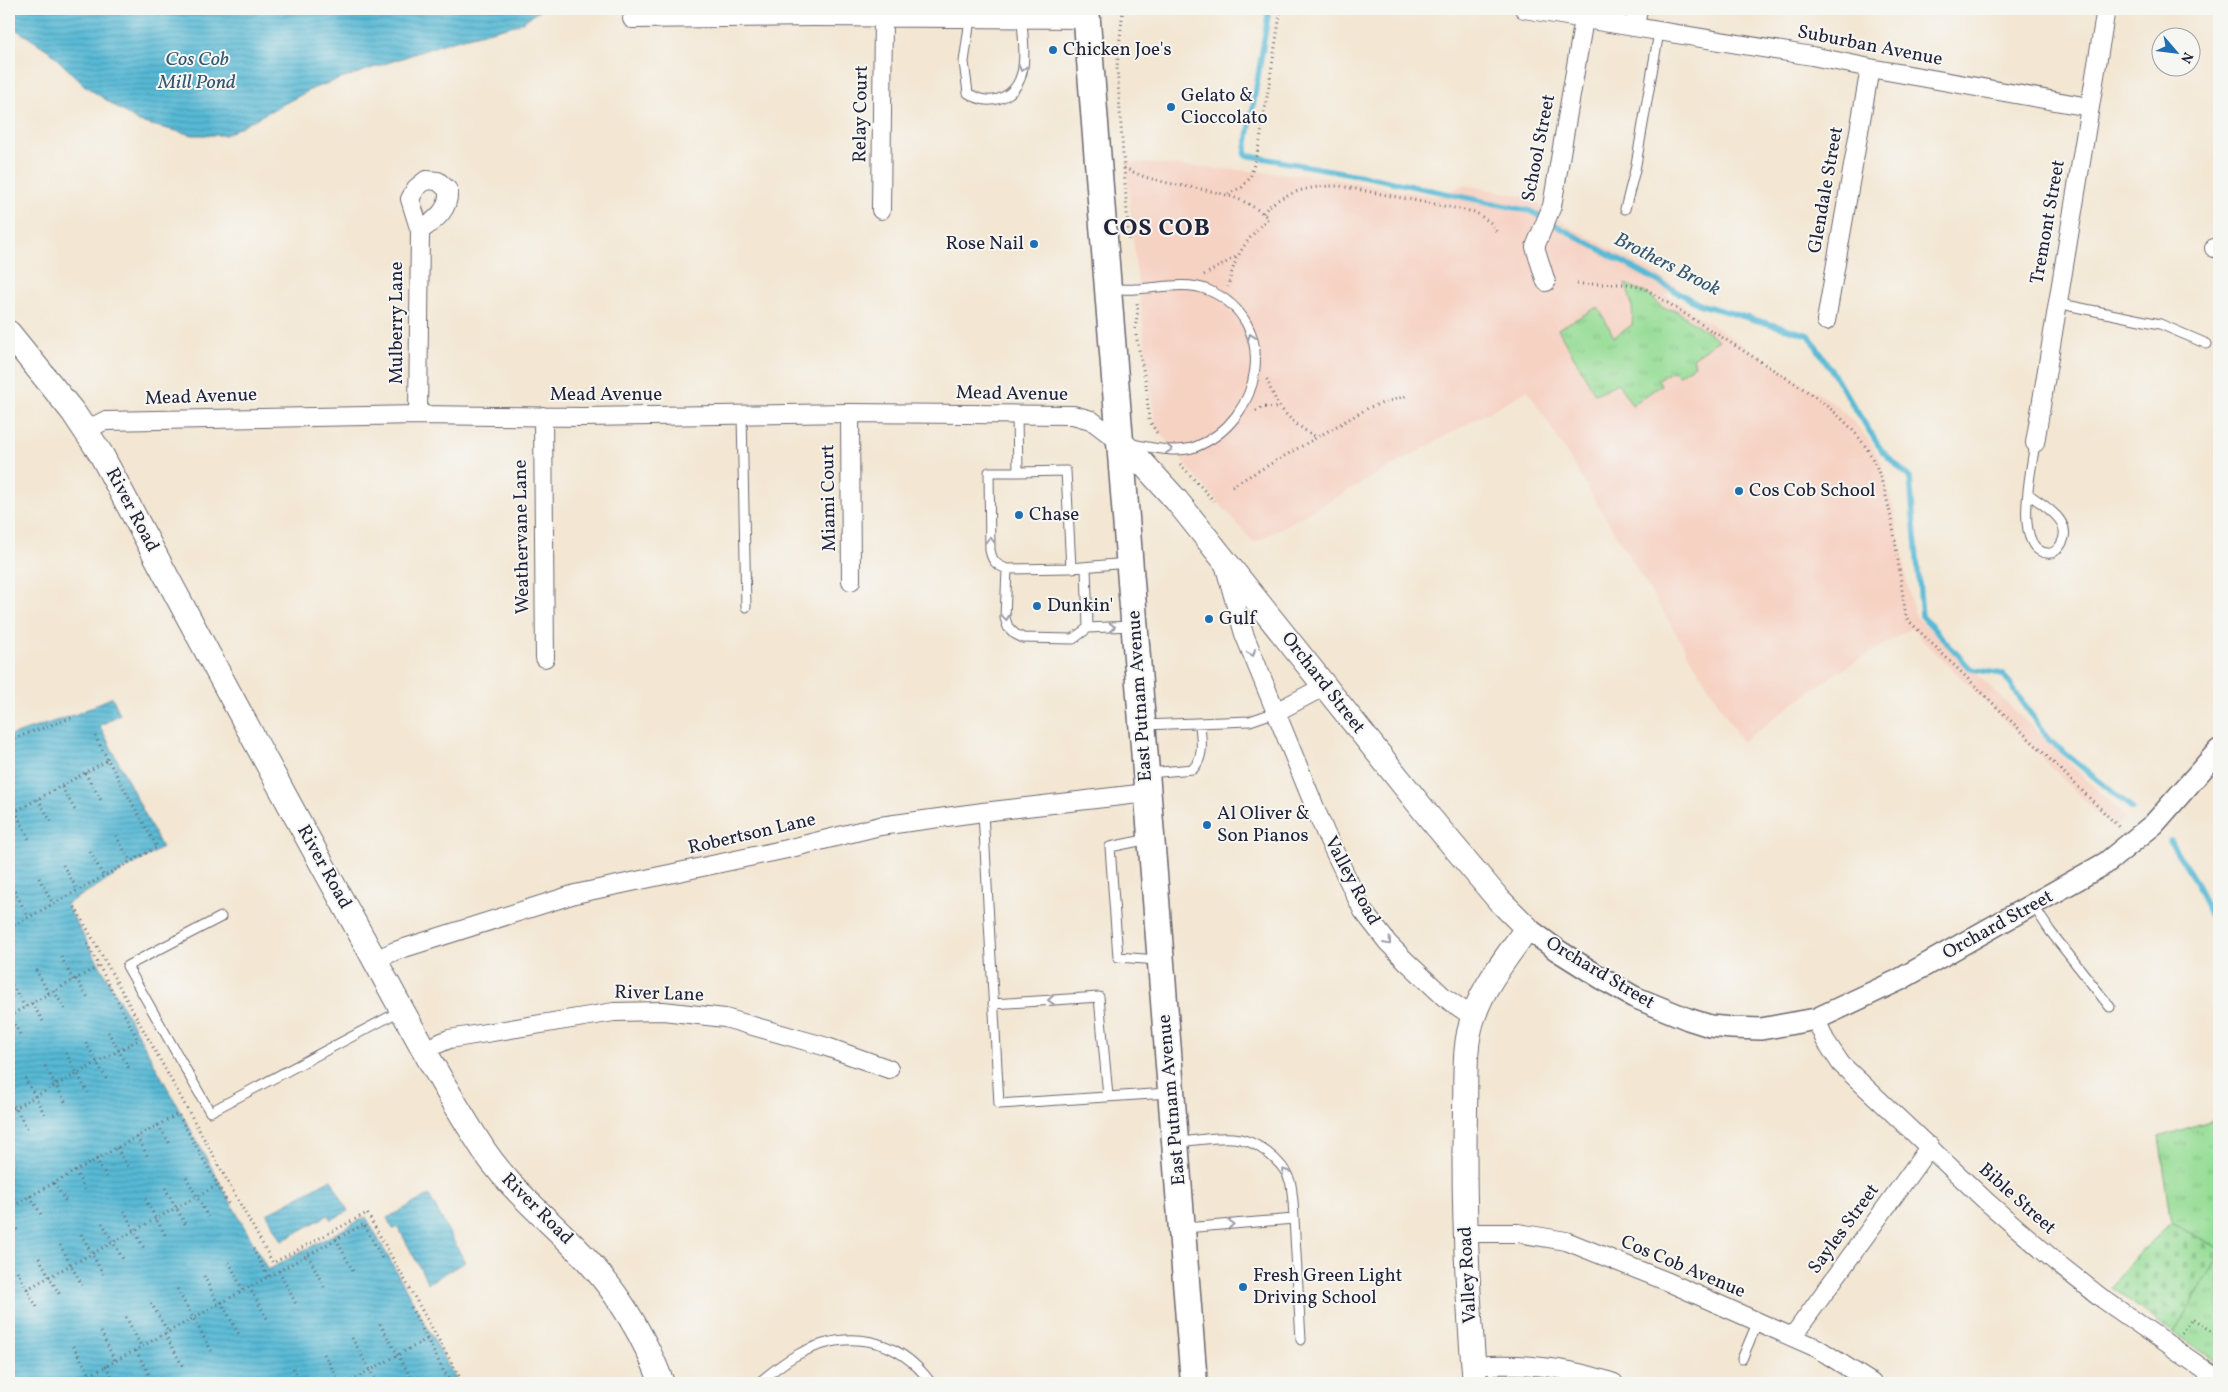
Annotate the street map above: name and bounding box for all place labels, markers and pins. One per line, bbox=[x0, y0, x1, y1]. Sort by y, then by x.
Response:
place label: Chicken Joe's bbox=[1063, 37, 1172, 63]
marker: Chicken Joe's bbox=[1047, 44, 1059, 56]
place label: Gelato & Cioccolato bbox=[1181, 83, 1268, 131]
marker: Gelato & Cioccolato bbox=[1165, 101, 1177, 113]
place label: Rose Nail bbox=[945, 231, 1024, 257]
marker: Rose Nail bbox=[1028, 238, 1040, 250]
place label: Cos Cob School bbox=[1749, 478, 1876, 504]
marker: Cos Cob School bbox=[1733, 485, 1745, 497]
place label: Chase bbox=[1029, 502, 1079, 528]
marker: Chase bbox=[1013, 509, 1025, 521]
place label: Dunkin' bbox=[1047, 593, 1113, 619]
marker: Dunkin' bbox=[1031, 600, 1043, 612]
place label: Gulf bbox=[1219, 606, 1257, 632]
marker: Gulf bbox=[1203, 613, 1215, 625]
place label: Al Oliver & Son Pianos bbox=[1217, 801, 1310, 849]
marker: Al Oliver & Son Pianos bbox=[1201, 819, 1213, 831]
place label: Fresh Green Light Driving School bbox=[1253, 1263, 1403, 1311]
marker: Fresh Green Light Driving School bbox=[1237, 1281, 1249, 1293]

